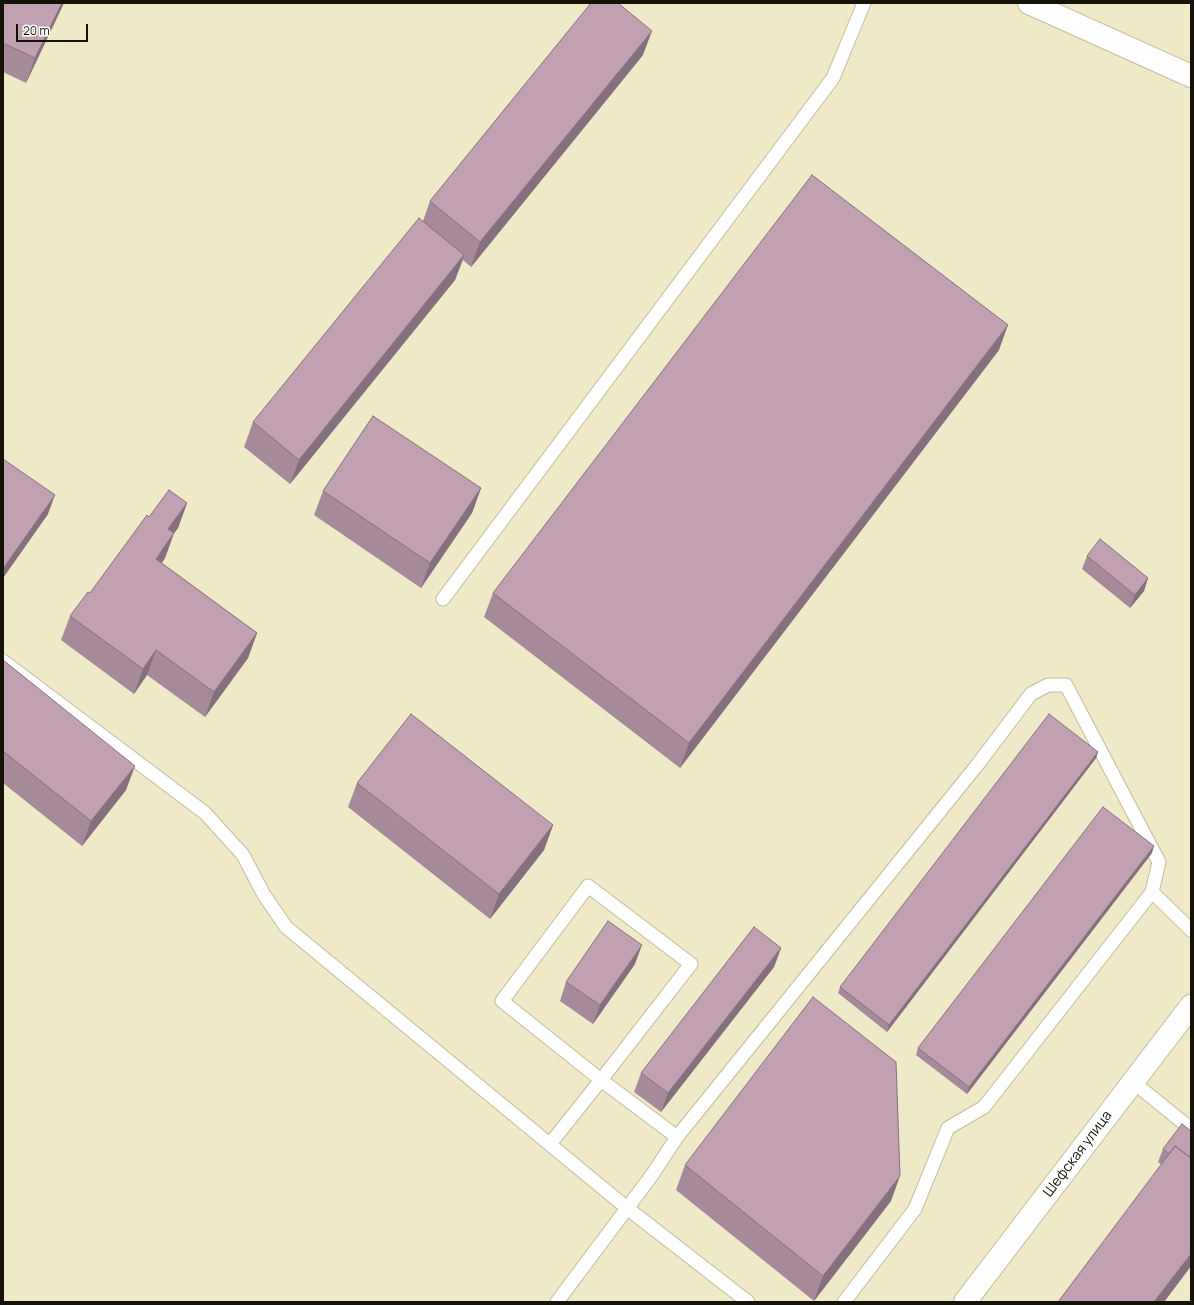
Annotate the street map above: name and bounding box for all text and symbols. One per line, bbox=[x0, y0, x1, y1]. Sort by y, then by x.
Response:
scale bar bbox=[18, 16, 90, 42]
text: 20 m bbox=[23, 22, 50, 39]
street label: Шефская улица bbox=[1040, 1108, 1116, 1200]

